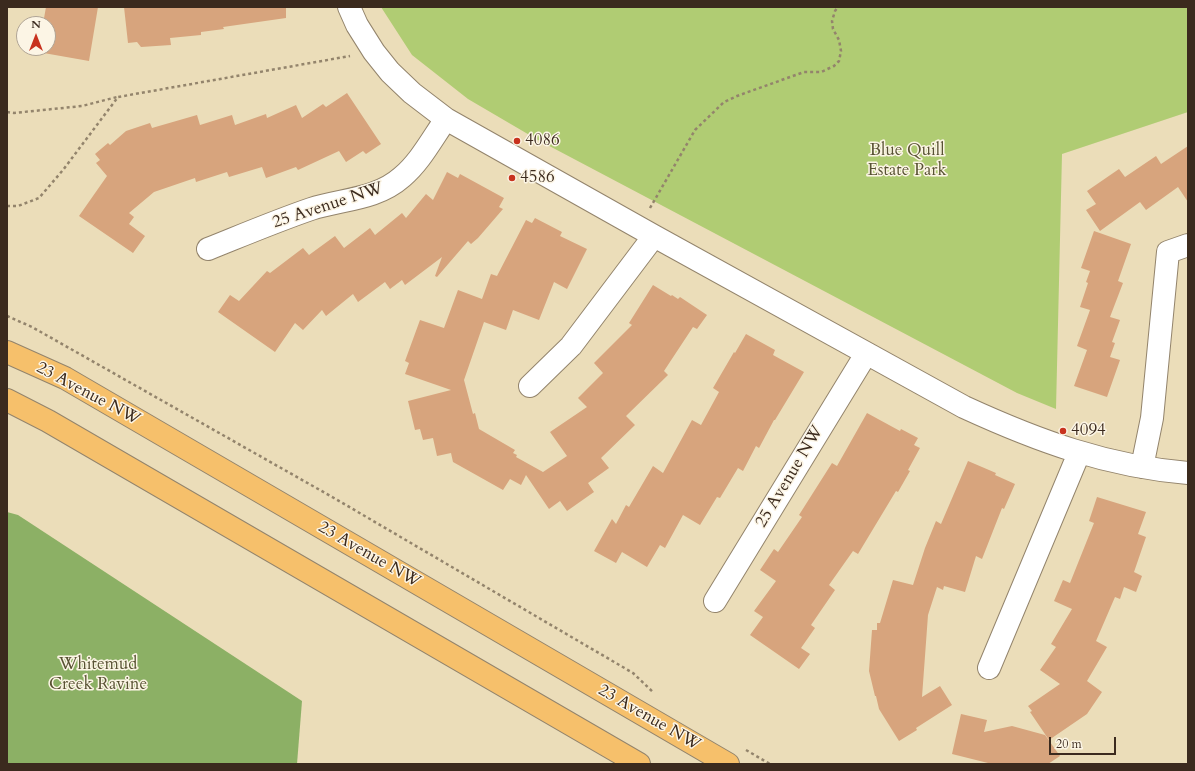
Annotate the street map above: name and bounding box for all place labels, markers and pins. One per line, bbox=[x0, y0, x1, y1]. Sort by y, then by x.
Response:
place label: 4086 bbox=[525, 131, 560, 151]
marker: 4086 bbox=[512, 136, 522, 146]
place label: 4586 bbox=[520, 168, 555, 188]
marker: 4586 bbox=[507, 173, 517, 183]
place label: 4094 bbox=[1071, 421, 1106, 441]
marker: 4094 bbox=[1058, 426, 1068, 436]

